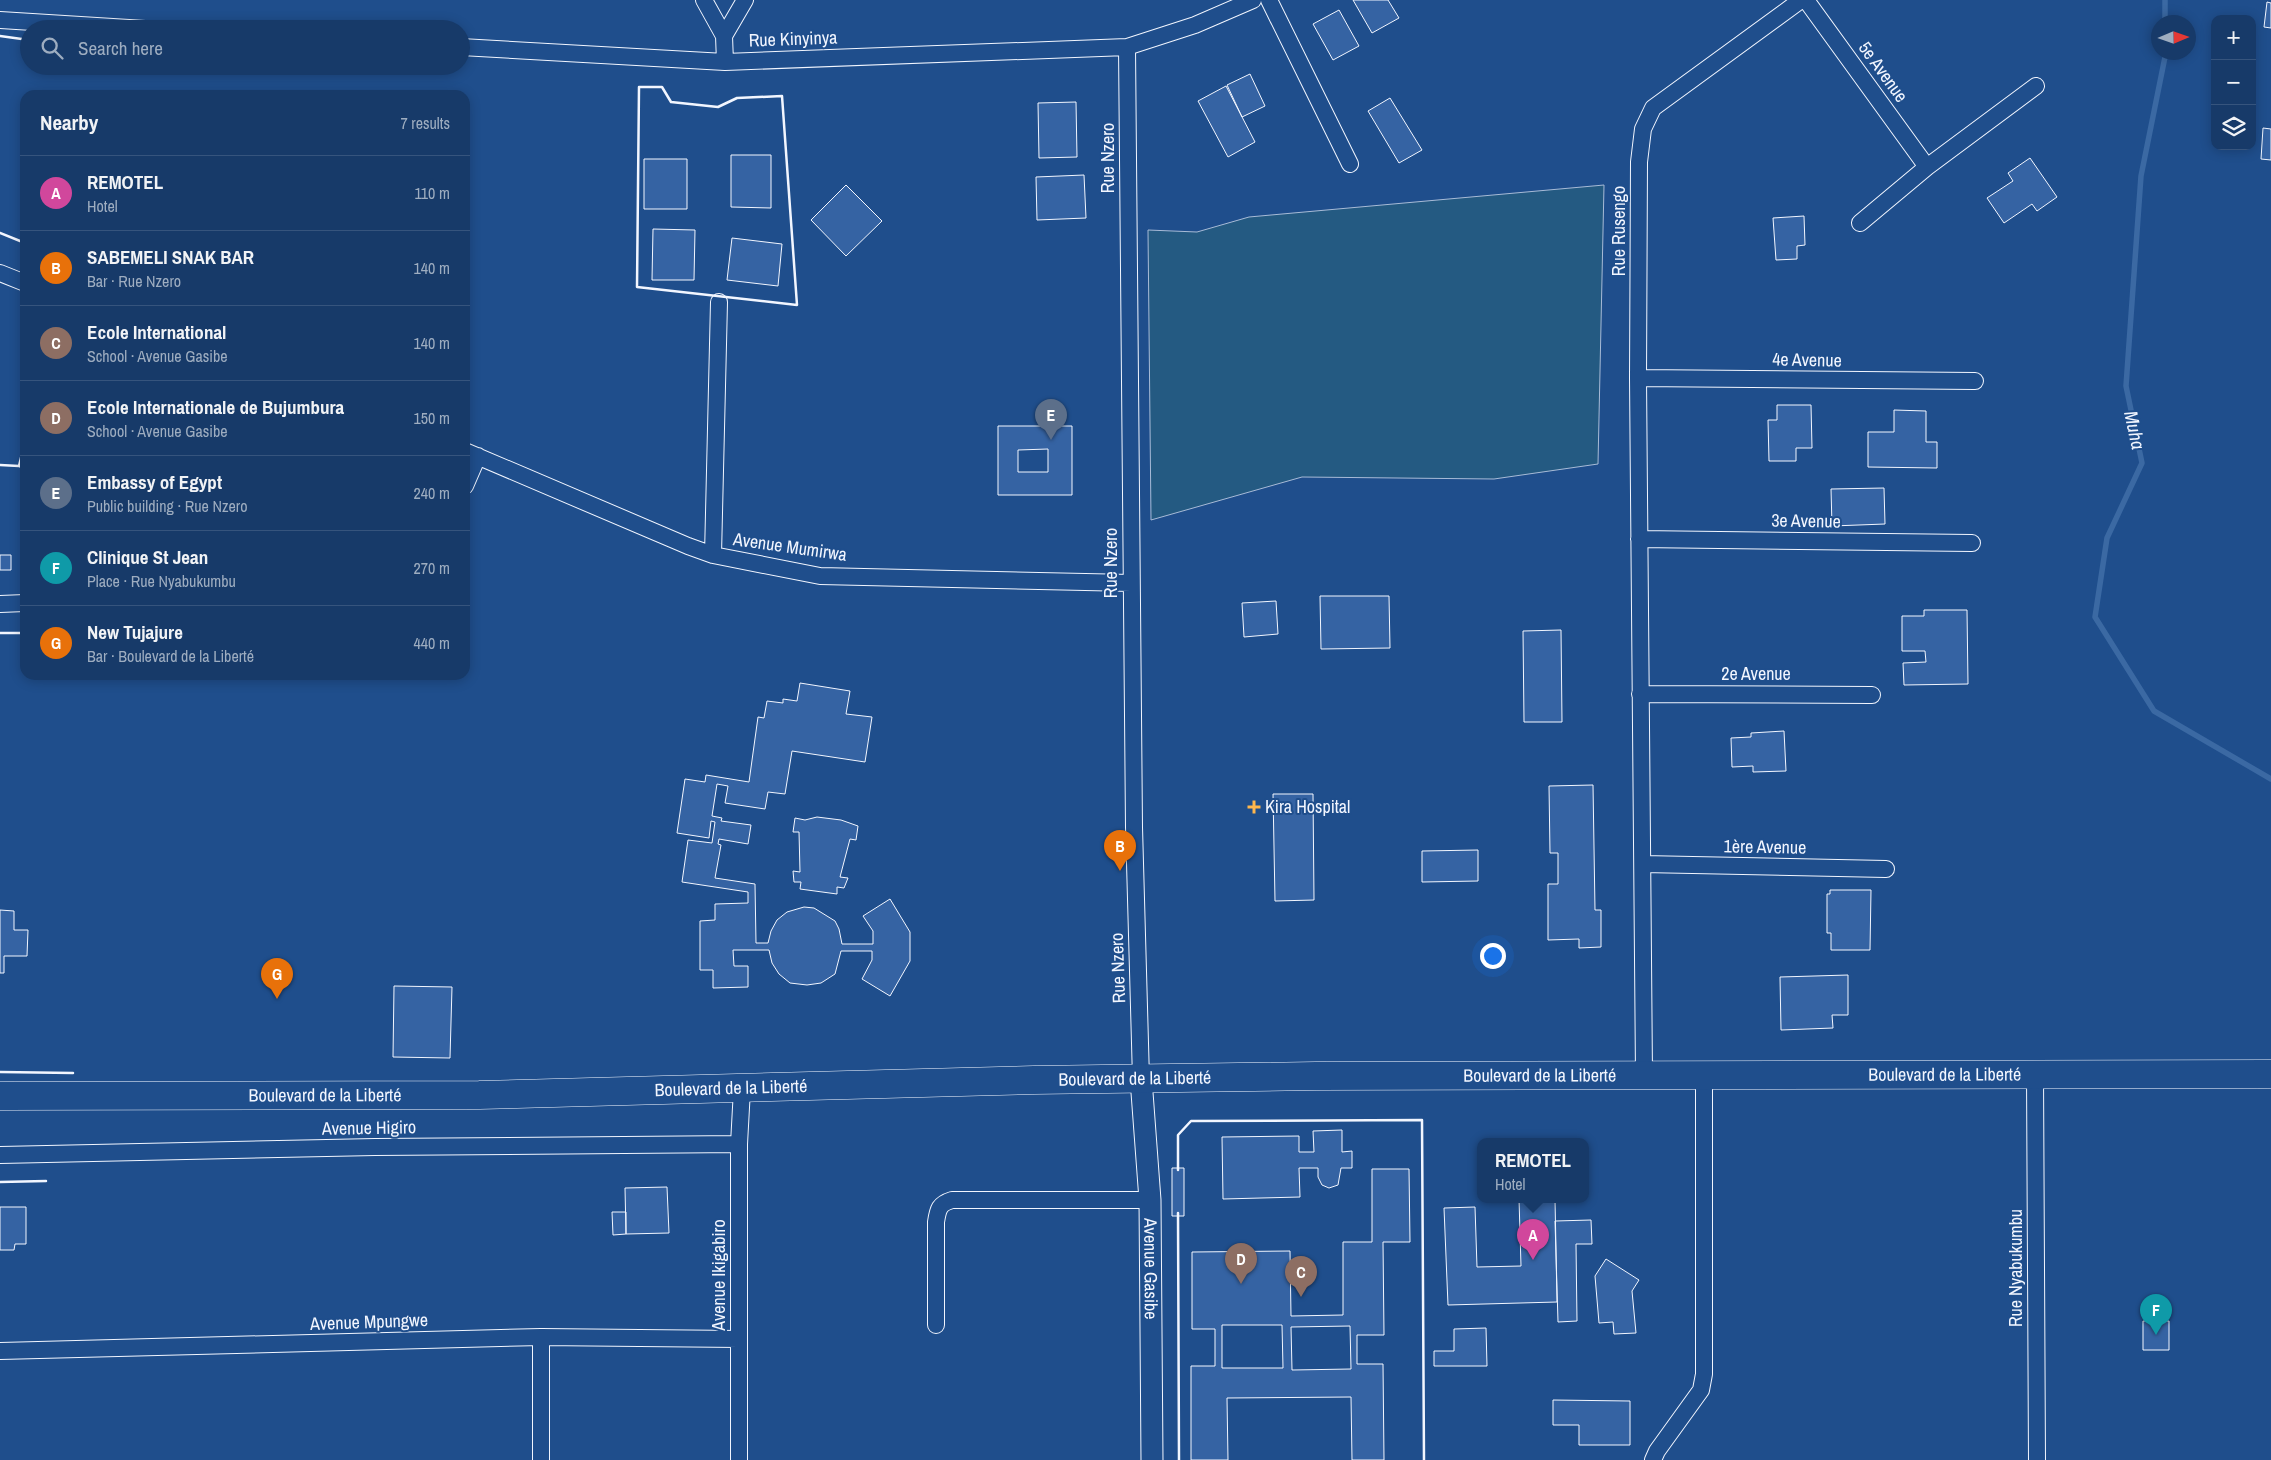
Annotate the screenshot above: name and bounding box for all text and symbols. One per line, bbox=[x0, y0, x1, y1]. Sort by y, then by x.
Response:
north arrow bbox=[2151, 15, 2196, 60]
map controls bbox=[2211, 15, 2256, 150]
button: + bbox=[2211, 15, 2256, 60]
search box bbox=[20, 20, 470, 75]
street label: Rue Kinyinya bbox=[748, 24, 838, 53]
icon: search bbox=[38, 34, 66, 62]
text: Search here bbox=[78, 35, 163, 61]
street label: 5e Avenue bbox=[1853, 36, 1914, 107]
button: − bbox=[2211, 60, 2256, 105]
button: layers bbox=[2211, 105, 2256, 150]
text: Nearby bbox=[40, 108, 98, 137]
text: 7 results bbox=[400, 112, 450, 134]
street label: Rue Nzero bbox=[1095, 123, 1120, 193]
text: REMOTEL bbox=[87, 169, 163, 195]
text: A bbox=[51, 182, 61, 204]
text: 110 m bbox=[414, 182, 450, 204]
street label: Rue Rusengo bbox=[1606, 186, 1631, 276]
text: Hotel bbox=[87, 195, 118, 217]
text: SABEMELI SNAK BAR bbox=[87, 244, 254, 270]
text: B bbox=[51, 257, 61, 279]
text: 140 m bbox=[414, 257, 450, 279]
text: Bar · Rue Nzero bbox=[87, 270, 181, 292]
text: Ecole International bbox=[87, 319, 226, 345]
text: C bbox=[51, 332, 61, 354]
text: 140 m bbox=[414, 332, 450, 354]
text: School · Avenue Gasibe bbox=[87, 345, 228, 367]
street label: 4e Avenue bbox=[1772, 346, 1842, 373]
text: Ecole Internationale de Bujumbura bbox=[87, 394, 344, 420]
pin: E bbox=[1035, 399, 1067, 440]
text: D bbox=[51, 407, 61, 429]
text: 150 m bbox=[414, 407, 450, 429]
water label: Muha bbox=[2118, 408, 2152, 452]
text: School · Avenue Gasibe bbox=[87, 420, 228, 442]
text: Embassy of Egypt bbox=[87, 469, 222, 495]
text: E bbox=[52, 482, 60, 504]
text: 240 m bbox=[414, 482, 450, 504]
text: Public building · Rue Nzero bbox=[87, 495, 247, 517]
street label: 3e Avenue bbox=[1771, 507, 1841, 534]
street label: Avenue Mumirwa bbox=[731, 526, 849, 567]
street label: Rue Nzero bbox=[1098, 528, 1123, 598]
text: Clinique St Jean bbox=[87, 544, 208, 570]
text: F bbox=[52, 557, 60, 579]
text: 270 m bbox=[414, 557, 450, 579]
text: Place · Rue Nyabukumbu bbox=[87, 570, 236, 592]
text: New Tujajure bbox=[87, 619, 183, 645]
text: G bbox=[51, 632, 61, 654]
text: 440 m bbox=[414, 632, 450, 654]
text: Bar · Boulevard de la Liberté bbox=[87, 645, 254, 667]
street label: 2e Avenue bbox=[1721, 661, 1791, 686]
place label: Kira Hospital bbox=[1265, 794, 1350, 819]
marker: Kira Hospital bbox=[1247, 800, 1261, 814]
pin: B bbox=[1104, 830, 1136, 871]
street label: 1ère Avenue bbox=[1723, 833, 1807, 860]
street label: Rue Nzero bbox=[1104, 932, 1131, 1004]
your location bbox=[1480, 943, 1506, 969]
pin: G bbox=[261, 958, 293, 999]
street label: Boulevard de la Liberté bbox=[1463, 1062, 1616, 1088]
street label: Boulevard de la Liberté bbox=[1868, 1062, 2021, 1087]
street label: Boulevard de la Liberté bbox=[1058, 1064, 1211, 1092]
street label: Boulevard de la Liberté bbox=[654, 1073, 808, 1102]
street label: Boulevard de la Liberté bbox=[249, 1082, 401, 1107]
street label: Avenue Higiro bbox=[321, 1114, 416, 1141]
popup bbox=[1477, 1138, 1589, 1203]
text: REMOTEL bbox=[1495, 1147, 1571, 1173]
text: Hotel bbox=[1495, 1173, 1526, 1195]
street label: Rue Nyabukumbu bbox=[2003, 1209, 2028, 1327]
street label: Avenue Gasibe bbox=[1138, 1217, 1164, 1320]
street label: Avenue Ikigabiro bbox=[706, 1219, 731, 1332]
pin: A bbox=[1517, 1219, 1549, 1260]
pin: D bbox=[1225, 1243, 1257, 1284]
pin: C bbox=[1285, 1256, 1317, 1297]
pin: F bbox=[2140, 1294, 2172, 1335]
street label: Avenue Mpungwe bbox=[309, 1307, 428, 1336]

